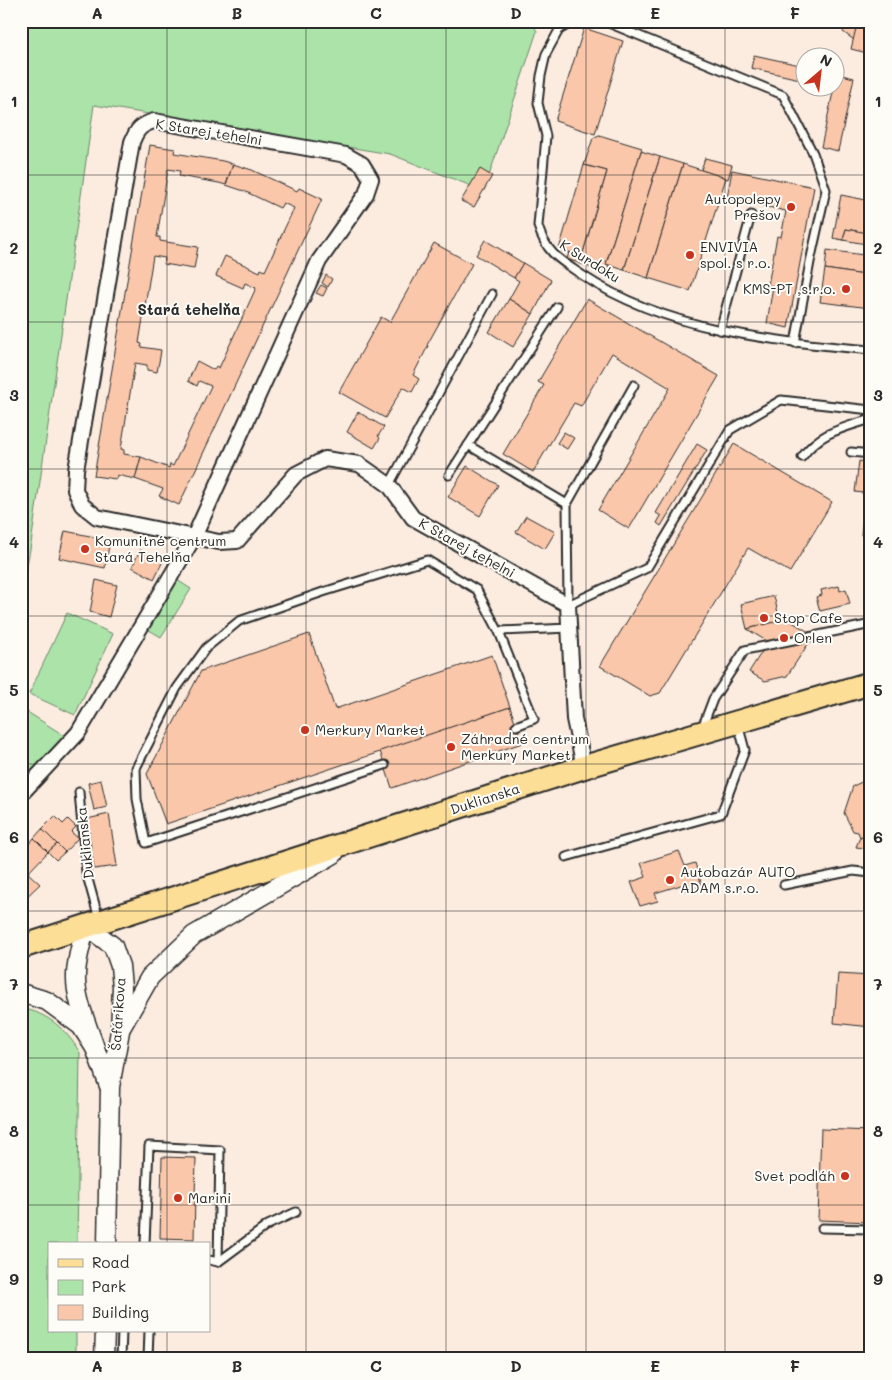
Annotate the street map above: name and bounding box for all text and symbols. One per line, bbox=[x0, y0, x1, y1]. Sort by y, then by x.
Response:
text: A bbox=[91, 2, 103, 23]
text: B bbox=[232, 2, 242, 23]
text: C bbox=[370, 2, 382, 23]
text: D bbox=[510, 2, 522, 23]
text: E bbox=[650, 2, 660, 23]
text: F bbox=[790, 2, 800, 23]
north arrow bbox=[794, 48, 844, 98]
text: N bbox=[817, 49, 835, 71]
text: 1 bbox=[10, 90, 18, 111]
text: 1 bbox=[874, 90, 882, 111]
street label: K Starej tehelni bbox=[154, 114, 264, 149]
place label: Autopolepy Prešov bbox=[704, 189, 781, 224]
marker: Autopolepy Prešov bbox=[785, 201, 797, 213]
street label: K Surdoku bbox=[556, 235, 624, 287]
text: 2 bbox=[10, 237, 19, 258]
place label: ENVIVIA spol. s r.o. bbox=[700, 237, 771, 272]
text: 2 bbox=[874, 237, 883, 258]
marker: ENVIVIA spol. s r.o. bbox=[684, 249, 696, 261]
place label: KMS-PT ,s.r.o. bbox=[743, 279, 836, 298]
marker: KMS-PT ,s.r.o. bbox=[840, 283, 852, 295]
district label: Stará tehelňa bbox=[138, 299, 240, 319]
text: 3 bbox=[9, 384, 19, 405]
text: 3 bbox=[873, 384, 883, 405]
street label: K Starej tehelni bbox=[416, 513, 519, 582]
text: 4 bbox=[9, 531, 19, 552]
place label: Komunitné centrum Stará Tehelňa bbox=[95, 531, 226, 566]
text: 4 bbox=[873, 531, 883, 552]
marker: Komunitné centrum Stará Tehelňa bbox=[79, 543, 91, 555]
place label: Stop Cafe bbox=[774, 608, 842, 627]
marker: Stop Cafe bbox=[758, 612, 770, 624]
place label: Orlen bbox=[794, 628, 832, 647]
marker: Orlen bbox=[778, 632, 790, 644]
text: 5 bbox=[9, 679, 19, 700]
text: 5 bbox=[873, 679, 883, 700]
place label: Merkury Market bbox=[315, 720, 425, 739]
marker: Merkury Market bbox=[299, 724, 311, 736]
place label: Záhradné centrum Merkury Market bbox=[461, 729, 589, 764]
marker: Záhradné centrum Merkury Market bbox=[445, 741, 457, 753]
street label: Duklianska bbox=[448, 778, 522, 819]
street label: Duklianska bbox=[71, 806, 98, 880]
text: 6 bbox=[9, 826, 19, 847]
text: 6 bbox=[873, 826, 883, 847]
place label: Autobazár AUTO ADAM s.r.o. bbox=[680, 862, 795, 897]
marker: Autobazár AUTO ADAM s.r.o. bbox=[664, 874, 676, 886]
text: 7 bbox=[10, 973, 19, 994]
text: 7 bbox=[874, 973, 883, 994]
street label: Šafárikova bbox=[105, 977, 130, 1051]
text: 8 bbox=[9, 1120, 19, 1141]
text: 8 bbox=[873, 1120, 883, 1141]
place label: Svet podláh bbox=[754, 1166, 835, 1185]
marker: Svet podláh bbox=[839, 1170, 851, 1182]
place label: Marini bbox=[188, 1188, 231, 1207]
marker: Marini bbox=[172, 1192, 184, 1204]
legend bbox=[48, 1242, 210, 1332]
text: Road bbox=[92, 1252, 129, 1272]
text: 9 bbox=[9, 1268, 19, 1289]
text: 9 bbox=[873, 1268, 883, 1289]
text: Park bbox=[92, 1276, 126, 1296]
text: Building bbox=[92, 1302, 149, 1322]
text: A bbox=[91, 1355, 103, 1376]
text: B bbox=[232, 1355, 242, 1376]
text: C bbox=[370, 1355, 382, 1376]
text: D bbox=[510, 1355, 522, 1376]
text: E bbox=[650, 1355, 660, 1376]
text: F bbox=[790, 1355, 800, 1376]

